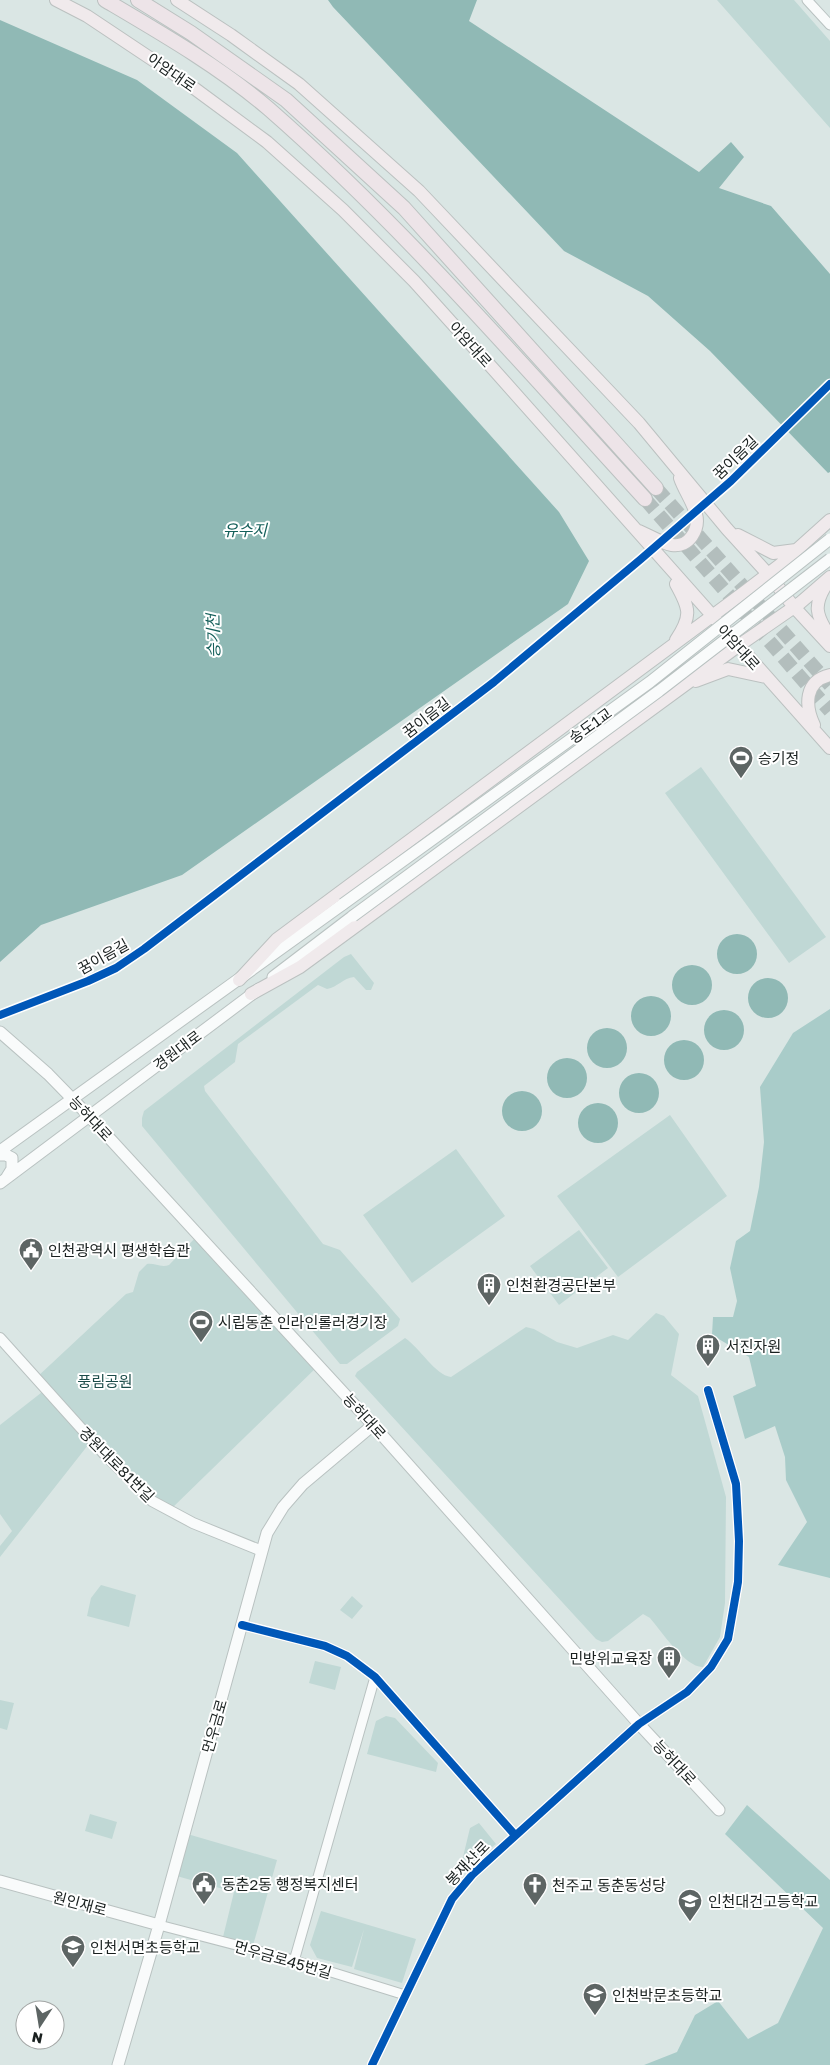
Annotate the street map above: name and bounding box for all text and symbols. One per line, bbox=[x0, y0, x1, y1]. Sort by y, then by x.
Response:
street label: 아암대로 bbox=[144, 49, 200, 95]
street label: 아암대로 bbox=[446, 317, 496, 371]
street label: 꿈이음길 bbox=[709, 431, 761, 483]
water label: 유수지 bbox=[223, 520, 268, 540]
water label: 승기천 bbox=[203, 611, 223, 658]
street label: 아암대로 bbox=[714, 620, 764, 674]
street label: 꿈이음길 bbox=[399, 693, 453, 741]
street label: 송도1교 bbox=[565, 703, 615, 747]
sports icon: 승기정 bbox=[728, 745, 754, 779]
place label: 승기정 bbox=[758, 749, 799, 767]
street label: 꿈이음길 bbox=[74, 935, 132, 977]
street label: 경원대로 bbox=[150, 1026, 204, 1074]
street label: 능허대로 bbox=[66, 1092, 116, 1144]
public building icon: 인천광역시 평생학습관 bbox=[18, 1237, 44, 1271]
place label: 인천광역시 평생학습관 bbox=[48, 1241, 190, 1259]
building icon: 인천환경공단본부 bbox=[476, 1272, 502, 1306]
place label: 인천환경공단본부 bbox=[506, 1276, 616, 1294]
sports icon: 시립동춘 인라인롤러경기장 bbox=[188, 1309, 214, 1343]
place label: 시립동춘 인라인롤러경기장 bbox=[218, 1313, 388, 1331]
building icon: 서진자원 bbox=[695, 1333, 721, 1367]
place label: 서진자원 bbox=[726, 1337, 781, 1355]
park label: 풍림공원 bbox=[77, 1372, 133, 1390]
street label: 능허대로 bbox=[340, 1389, 390, 1443]
street label: 경원대로81번길 bbox=[76, 1423, 158, 1505]
building icon: 민방위교육장 bbox=[656, 1645, 682, 1679]
place label: 민방위교육장 bbox=[569, 1649, 652, 1667]
street label: 먼우금로 bbox=[198, 1697, 230, 1755]
street label: 능허대로 bbox=[650, 1736, 700, 1788]
street label: 봉재산로 bbox=[441, 1837, 493, 1889]
public building icon: 동춘2동 행정복지센터 bbox=[191, 1871, 217, 1905]
church icon: 천주교 동춘동성당 bbox=[522, 1872, 548, 1906]
place label: 동춘2동 행정복지센터 bbox=[222, 1875, 359, 1893]
place label: 천주교 동춘동성당 bbox=[552, 1876, 666, 1894]
street label: 원인재로 bbox=[51, 1887, 109, 1919]
school or university icon: 인천대건고등학교 bbox=[677, 1888, 703, 1922]
place label: 인천대건고등학교 bbox=[708, 1892, 818, 1910]
school or university icon: 인천서면초등학교 bbox=[60, 1934, 86, 1968]
street label: 먼우금로45번길 bbox=[232, 1936, 334, 1982]
place label: 인천서면초등학교 bbox=[90, 1938, 200, 1956]
school or university icon: 인천박문초등학교 bbox=[582, 1982, 608, 2016]
place label: 인천박문초등학교 bbox=[612, 1986, 722, 2004]
north arrow bbox=[15, 2000, 65, 2050]
text: N bbox=[30, 2029, 44, 2048]

